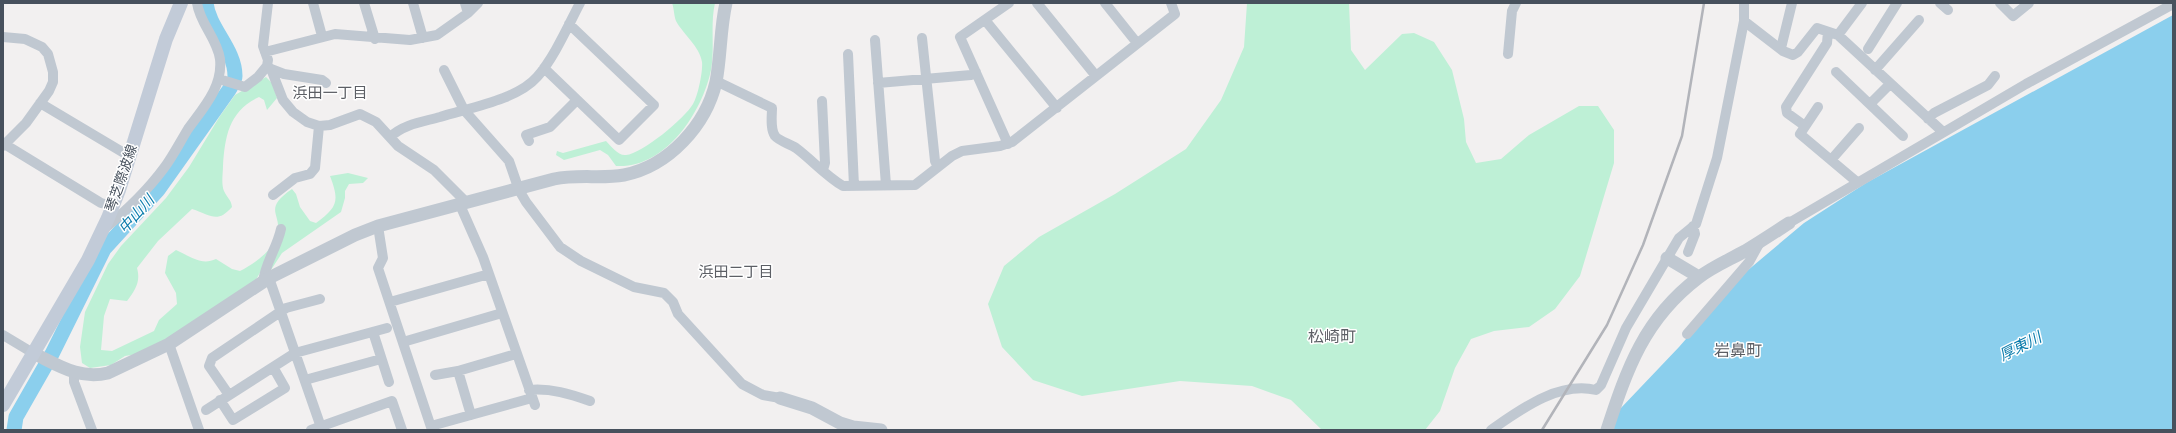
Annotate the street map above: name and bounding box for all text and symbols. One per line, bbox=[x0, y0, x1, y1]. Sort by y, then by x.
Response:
district label: 浜田一丁目 bbox=[292, 83, 368, 102]
street label: 琴芝際波線 bbox=[101, 142, 141, 214]
water label: 中山川 bbox=[114, 189, 159, 237]
district label: 浜田二丁目 bbox=[698, 262, 774, 281]
water label: 厚東川 bbox=[1996, 326, 2046, 365]
district label: 松崎町 bbox=[1308, 327, 1356, 346]
district label: 岩鼻町 bbox=[1714, 341, 1762, 360]

